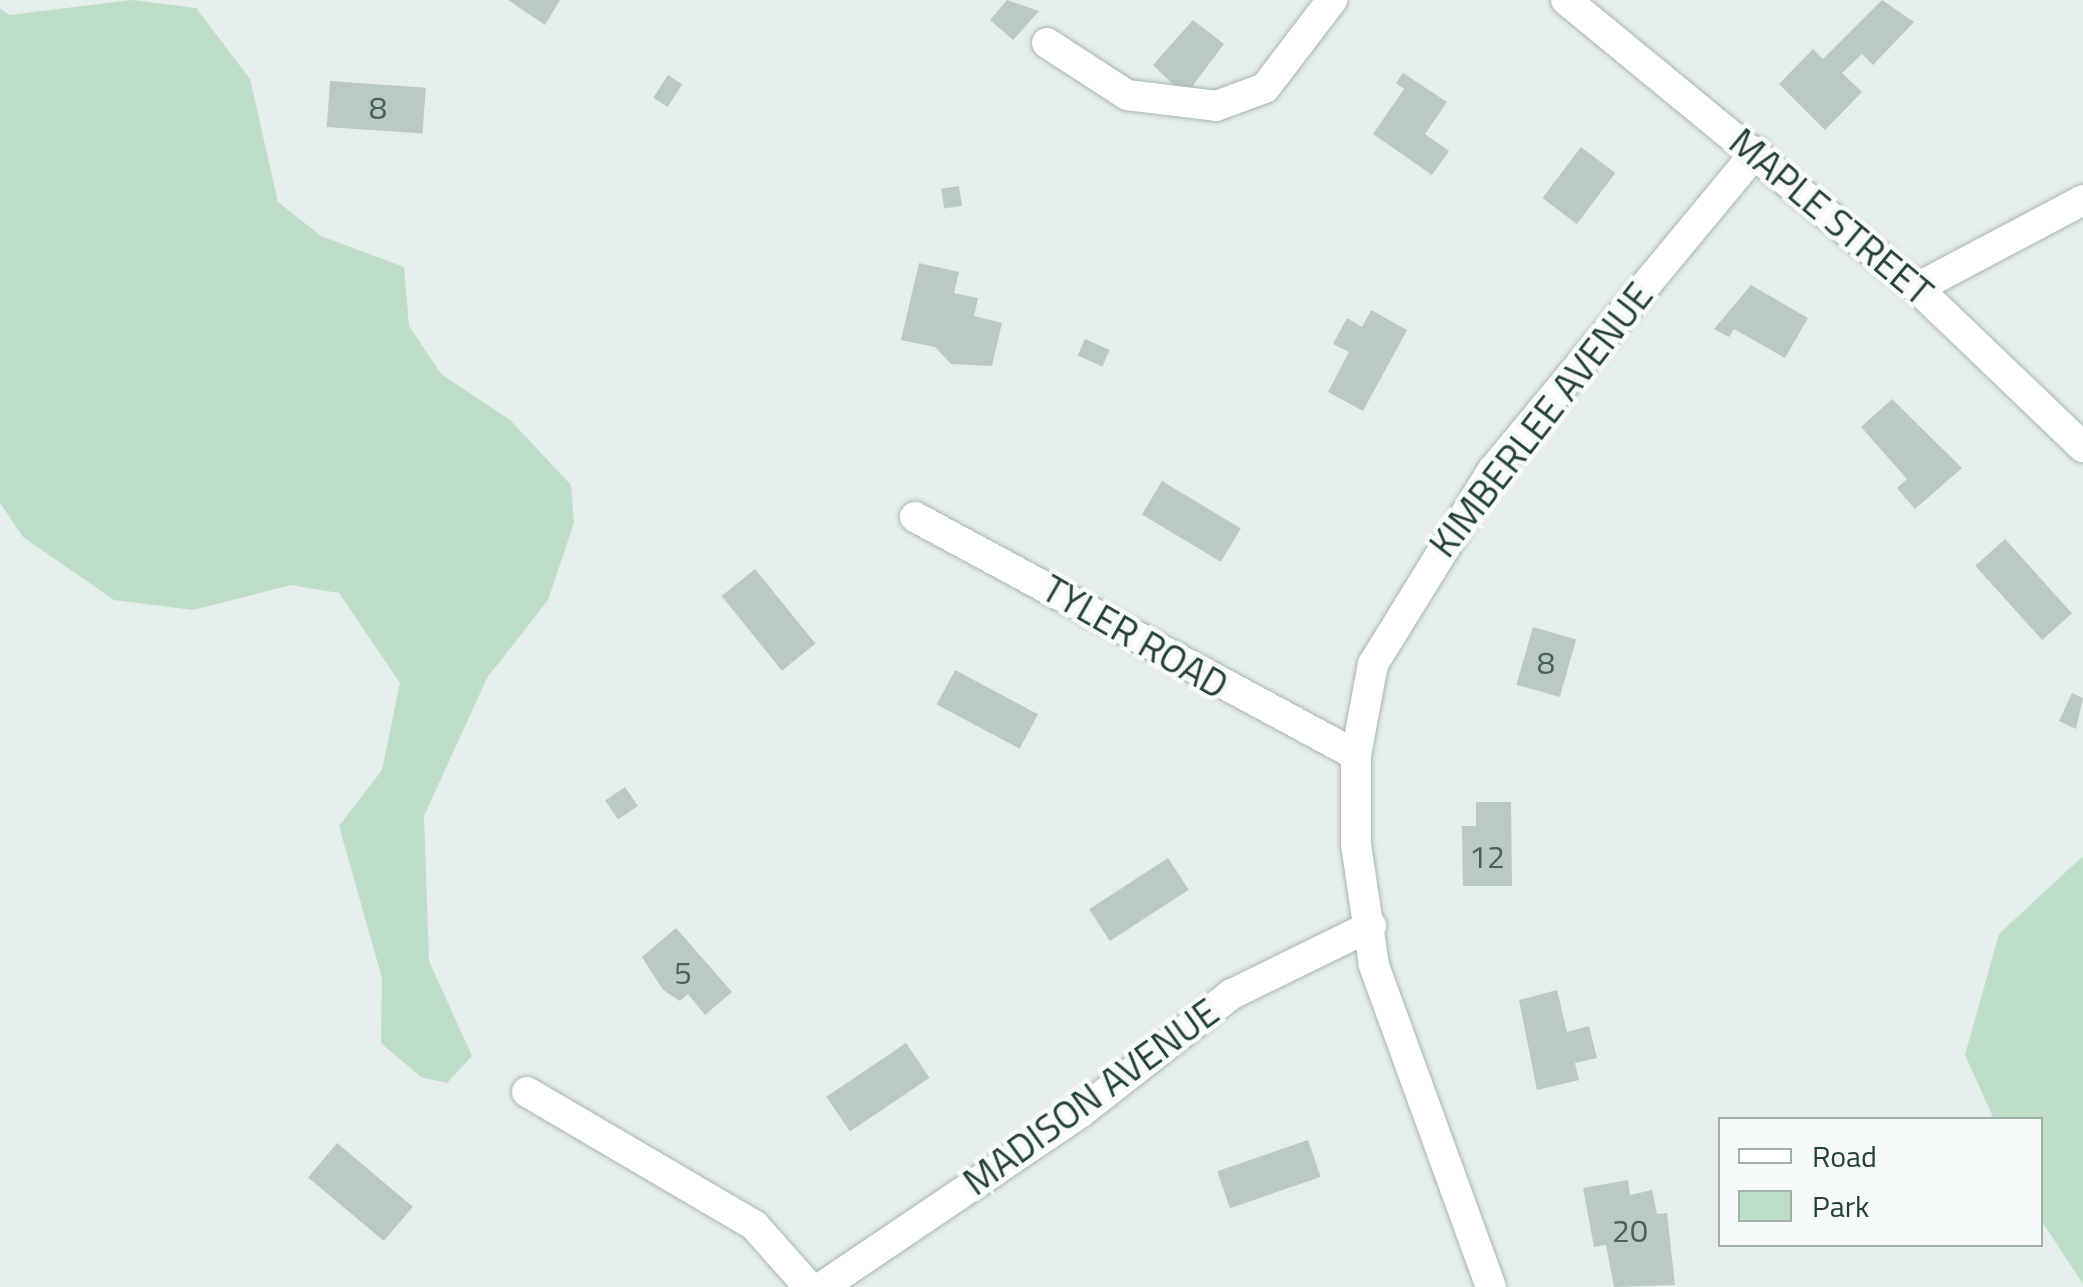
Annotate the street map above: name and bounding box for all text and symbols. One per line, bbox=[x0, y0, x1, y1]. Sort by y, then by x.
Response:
house number: 8 bbox=[369, 88, 387, 126]
street label: MAPLE STREET bbox=[1720, 119, 1942, 315]
street label: KIMBERLEE AVENUE bbox=[1420, 274, 1662, 566]
street label: TYLER ROAD bbox=[1034, 566, 1236, 708]
house number: 8 bbox=[1537, 643, 1555, 681]
house number: 12 bbox=[1469, 837, 1505, 875]
house number: 5 bbox=[674, 953, 692, 991]
street label: MADISON AVENUE bbox=[955, 989, 1227, 1205]
legend bbox=[1718, 1117, 2043, 1247]
text: Road bbox=[1812, 1133, 1877, 1179]
text: Park bbox=[1812, 1183, 1869, 1229]
house number: 20 bbox=[1612, 1211, 1648, 1249]

